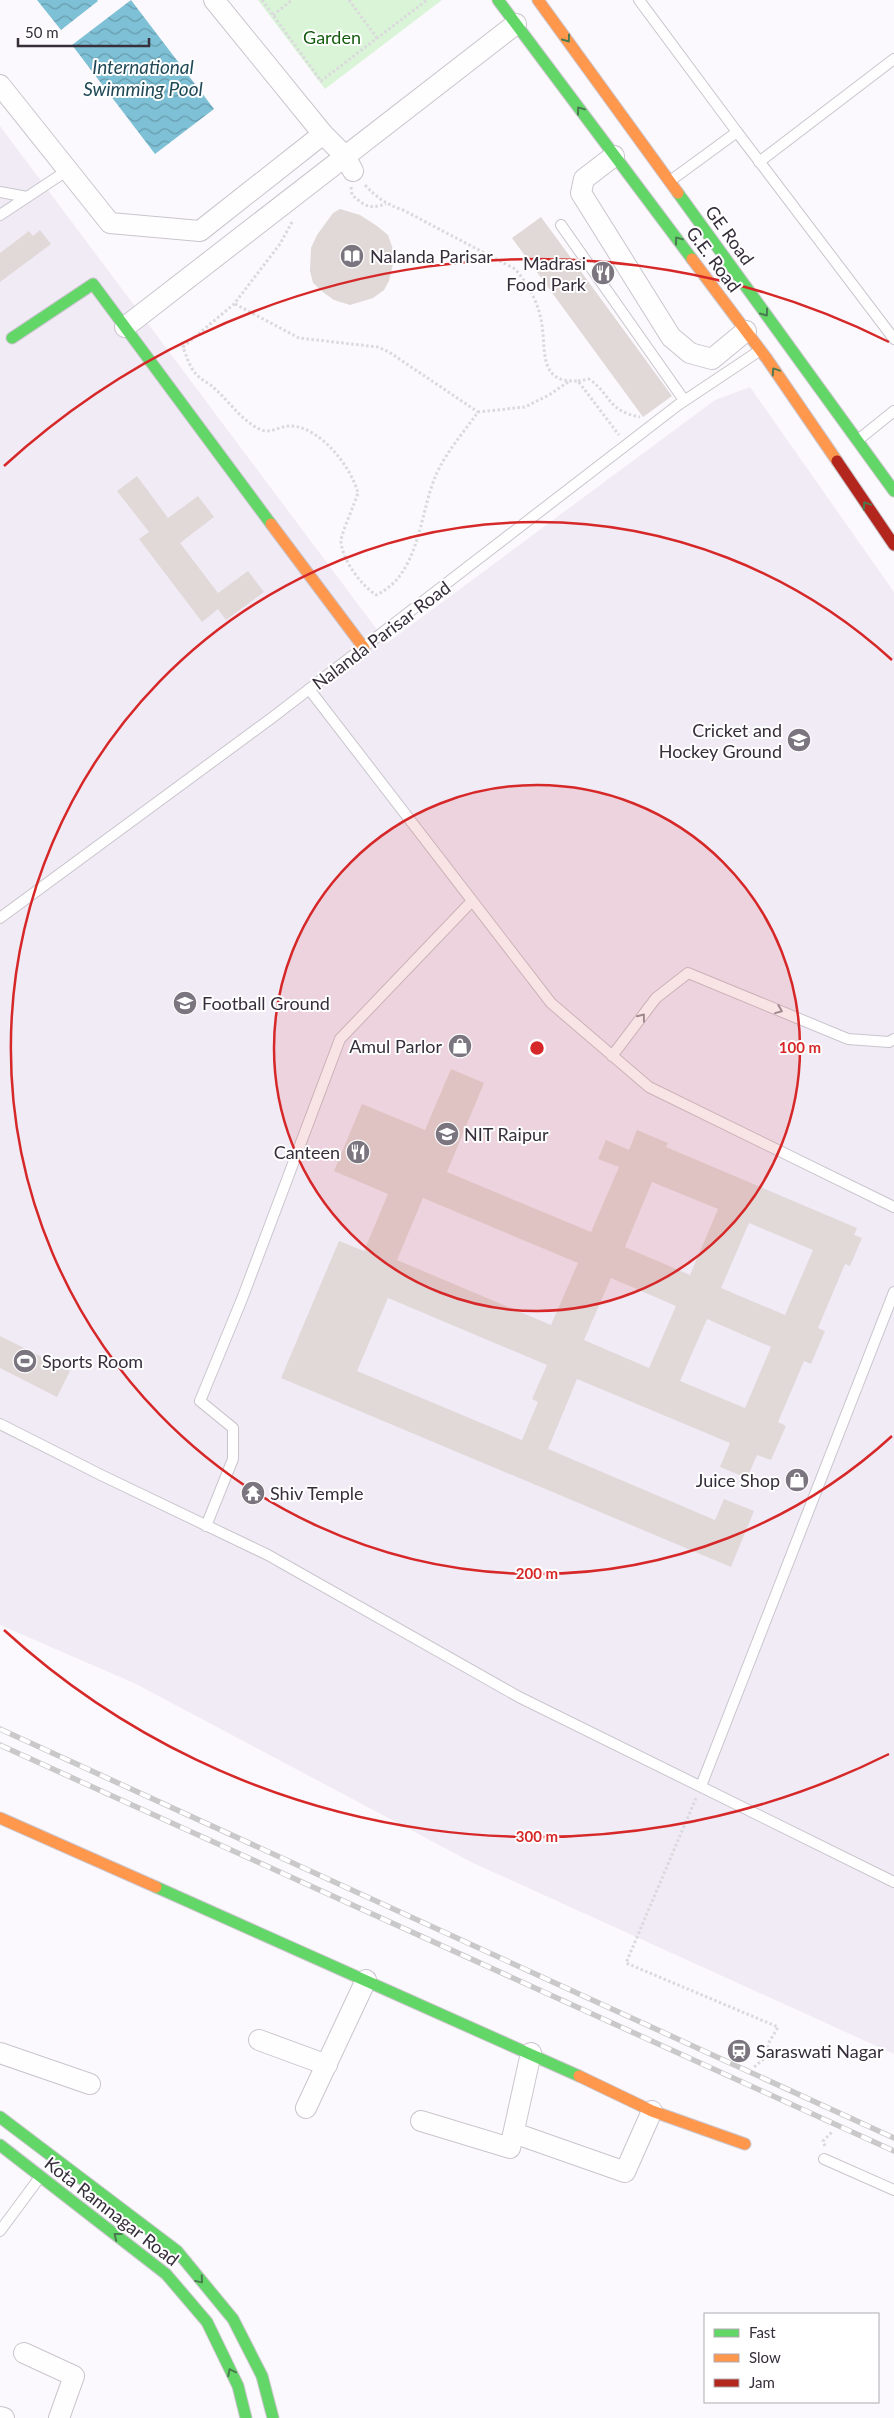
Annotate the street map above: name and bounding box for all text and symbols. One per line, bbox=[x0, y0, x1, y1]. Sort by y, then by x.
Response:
scale bar bbox=[18, 15, 149, 47]
text: 50 m bbox=[25, 23, 59, 41]
park label: Garden bbox=[303, 26, 361, 48]
one-way arrow bbox=[561, 33, 569, 42]
water label: International Swimming Pool bbox=[83, 55, 203, 100]
one-way arrow bbox=[577, 106, 586, 116]
street label: GE Road bbox=[701, 201, 759, 269]
street label: G.E. Road bbox=[682, 222, 746, 296]
one-way arrow bbox=[675, 237, 683, 246]
library icon: Nalanda Parisar bbox=[339, 243, 365, 269]
place label: Nalanda Parisar bbox=[370, 245, 493, 267]
place label: Madrasi Food Park bbox=[506, 252, 587, 295]
restaurant icon: Madrasi Food Park bbox=[590, 260, 616, 286]
one-way arrow bbox=[759, 307, 768, 316]
one-way arrow bbox=[772, 367, 781, 376]
one-way arrow bbox=[863, 501, 873, 510]
street label: Nalanda Parisar Road bbox=[308, 576, 454, 694]
place label: Cricket and Hockey Ground bbox=[659, 719, 782, 762]
school or university icon: Cricket and Hockey Ground bbox=[786, 727, 812, 753]
school or university icon: Football Ground bbox=[172, 990, 198, 1016]
place label: Football Ground bbox=[202, 992, 330, 1014]
one-way arrow bbox=[774, 1004, 783, 1015]
one-way arrow bbox=[636, 1014, 644, 1023]
shop icon: Amul Parlor bbox=[447, 1033, 473, 1059]
place label: Amul Parlor bbox=[349, 1035, 442, 1057]
text: 100 m bbox=[779, 1038, 821, 1056]
centre of rings bbox=[528, 1039, 546, 1057]
school or university icon: NIT Raipur bbox=[434, 1121, 460, 1147]
place label: NIT Raipur bbox=[464, 1123, 549, 1145]
restaurant icon: Canteen bbox=[345, 1139, 371, 1165]
place label: Canteen bbox=[274, 1141, 340, 1163]
sports icon: Sports Room bbox=[12, 1348, 38, 1374]
place label: Sports Room bbox=[42, 1350, 143, 1372]
shop icon: Juice Shop bbox=[784, 1467, 810, 1493]
place label: Juice Shop bbox=[696, 1469, 780, 1491]
temple icon: Shiv Temple bbox=[240, 1480, 266, 1506]
place label: Shiv Temple bbox=[270, 1482, 363, 1504]
text: 200 m bbox=[516, 1564, 558, 1582]
text: 300 m bbox=[516, 1827, 558, 1845]
station icon: Saraswati Nagar bbox=[726, 2038, 752, 2064]
place label: Saraswati Nagar bbox=[756, 2040, 884, 2062]
street label: Kota Ramnagar Road bbox=[41, 2152, 183, 2270]
one-way arrow bbox=[114, 2234, 123, 2242]
one-way arrow bbox=[195, 2274, 204, 2283]
legend bbox=[704, 2313, 879, 2403]
text: Fast bbox=[749, 2323, 776, 2341]
text: Slow bbox=[749, 2348, 781, 2366]
one-way arrow bbox=[227, 2368, 237, 2377]
text: Jam bbox=[749, 2373, 775, 2391]

